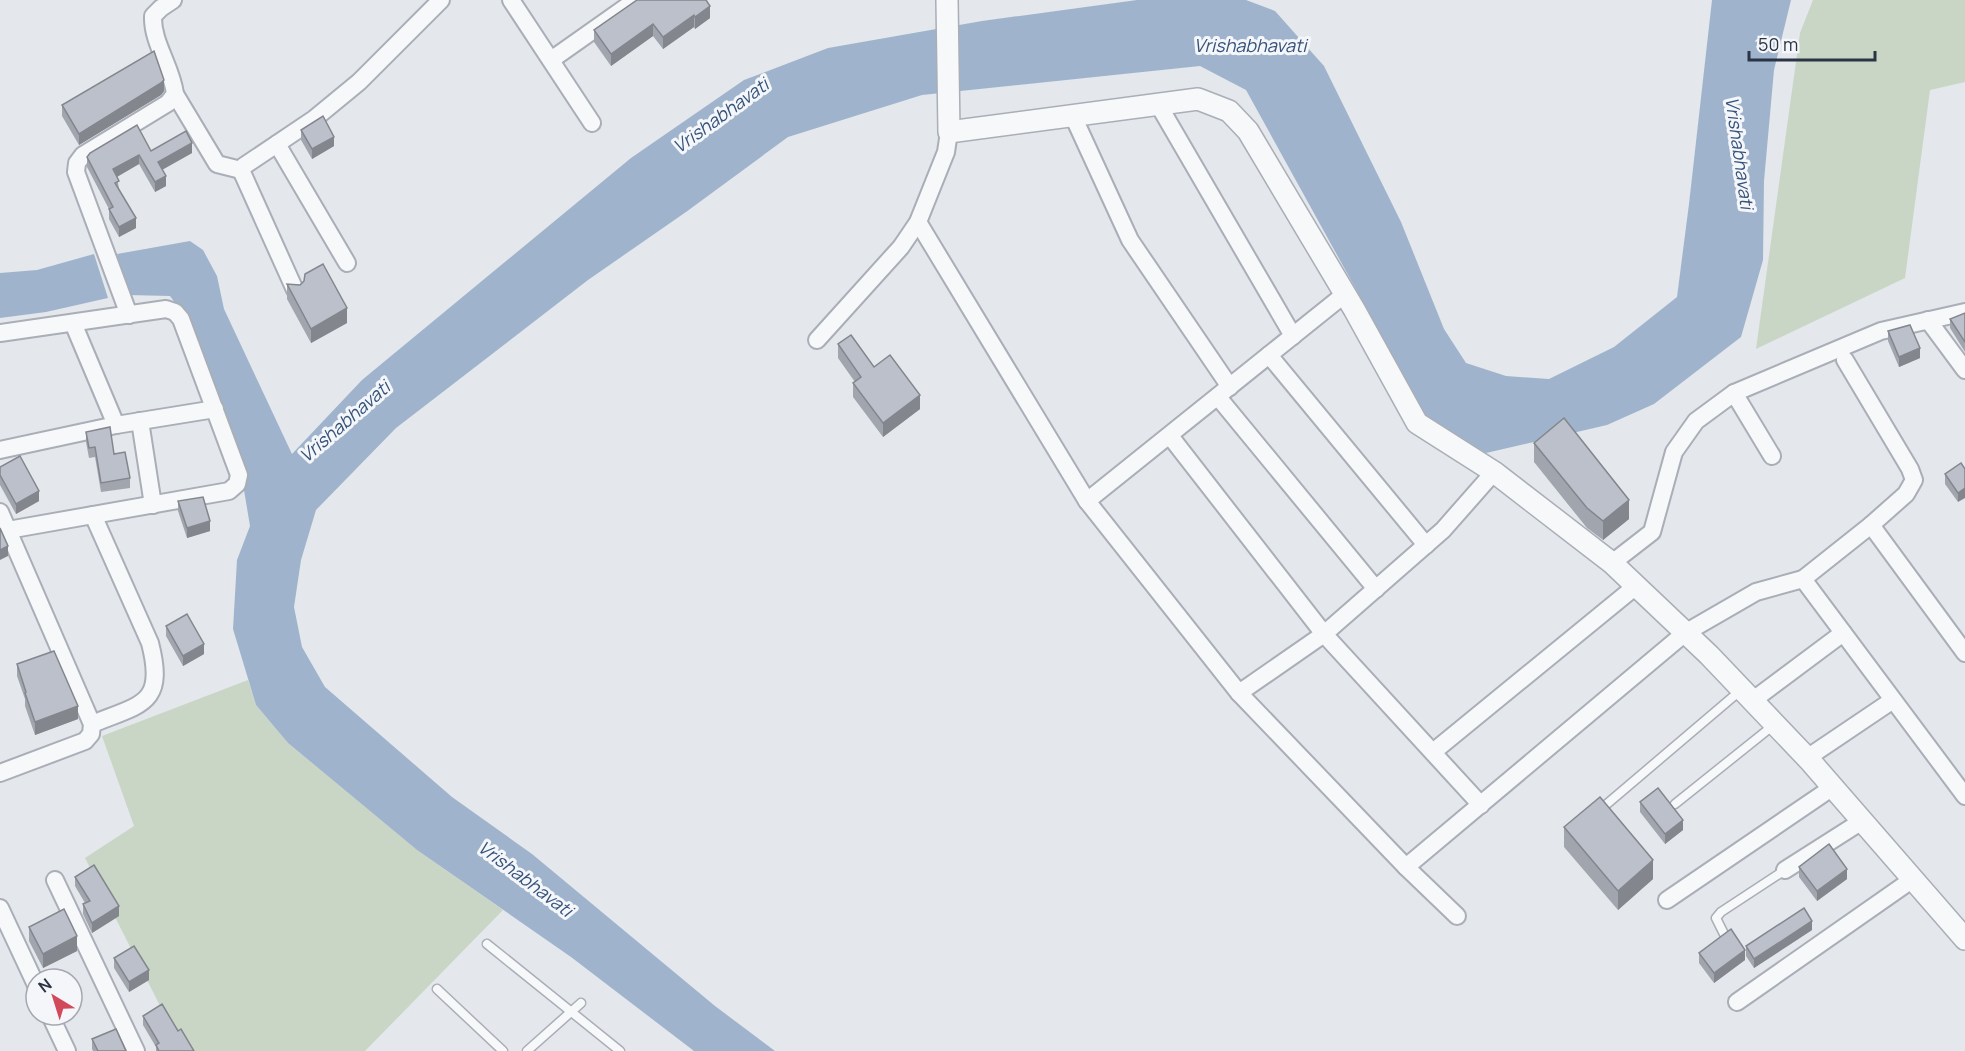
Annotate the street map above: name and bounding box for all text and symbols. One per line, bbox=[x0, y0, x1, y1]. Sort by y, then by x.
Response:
scale bar bbox=[1749, 24, 1875, 62]
text: 50 m bbox=[1758, 32, 1798, 56]
water label: Vrishabhavati bbox=[1194, 33, 1309, 57]
water label: Vrishabhavati bbox=[668, 71, 775, 158]
water label: Vrishabhavati bbox=[1720, 95, 1760, 213]
water label: Vrishabhavati bbox=[294, 373, 397, 467]
water label: Vrishabhavati bbox=[473, 835, 580, 923]
north arrow bbox=[24, 967, 84, 1027]
text: N bbox=[33, 973, 56, 997]

